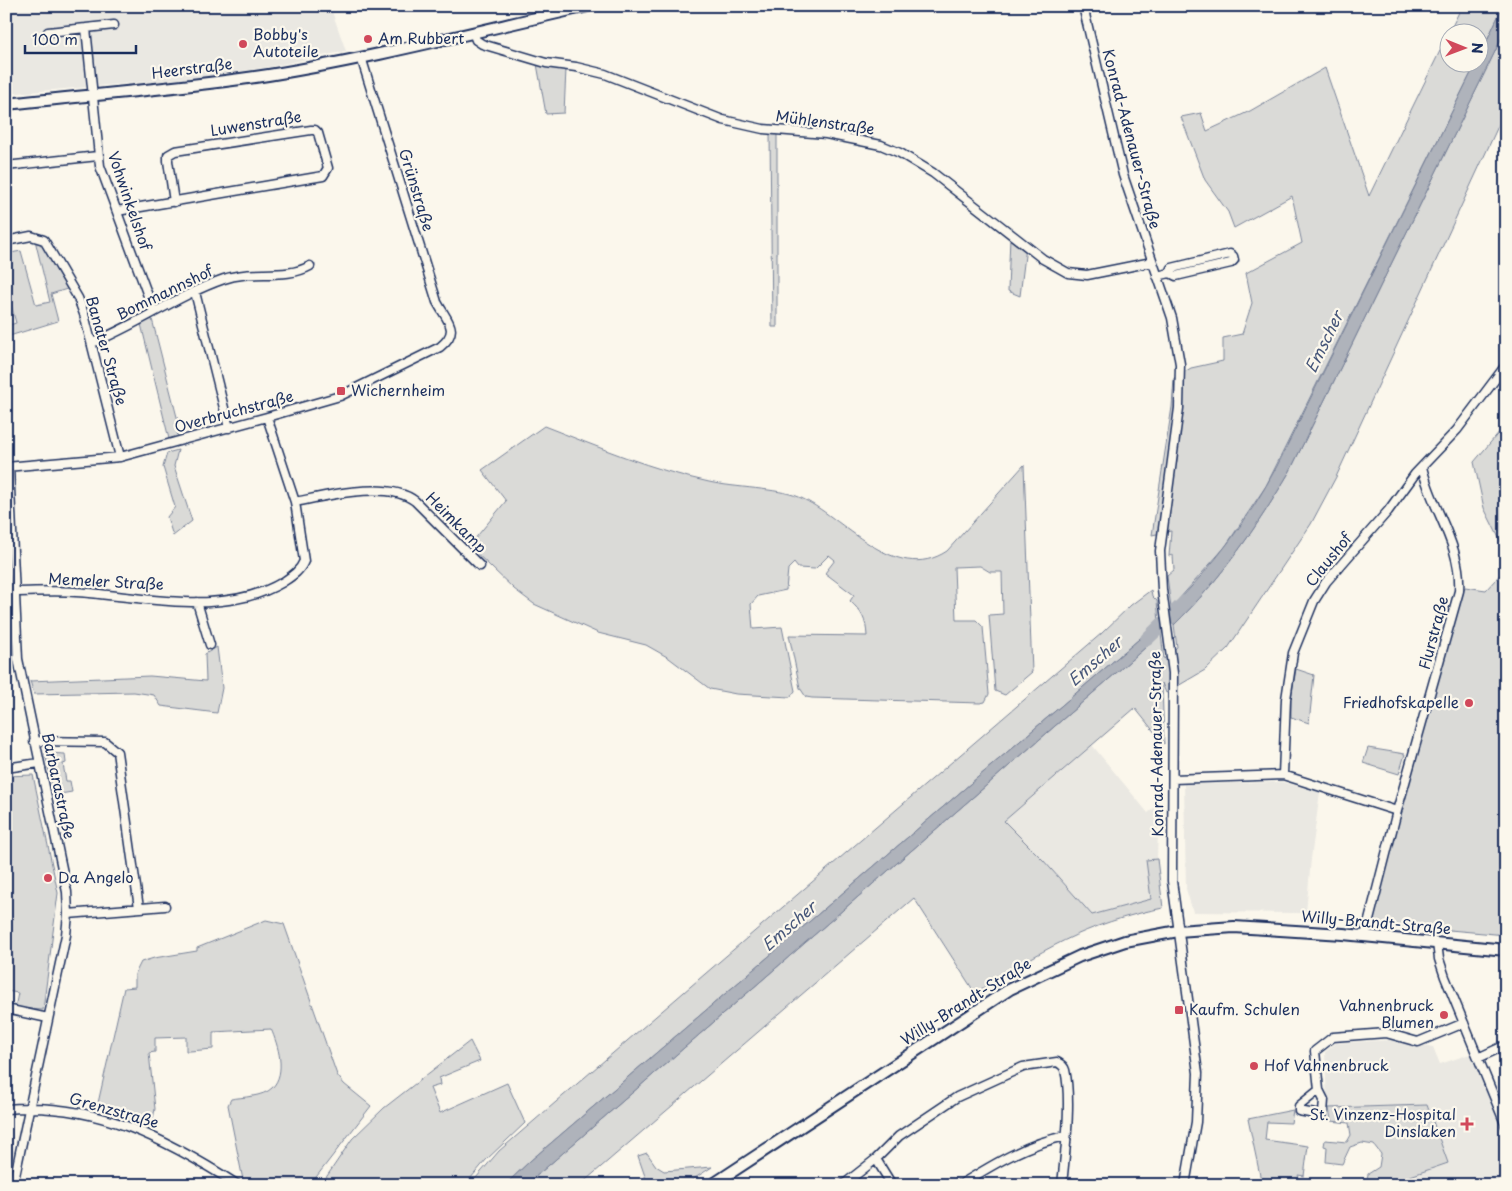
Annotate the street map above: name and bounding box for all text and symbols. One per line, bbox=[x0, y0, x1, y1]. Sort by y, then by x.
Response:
scale bar bbox=[25, 22, 136, 54]
place label: Bobby's Autoteile bbox=[253, 22, 319, 62]
north arrow bbox=[1440, 22, 1490, 72]
place label: Am Rubbert bbox=[378, 26, 464, 49]
text: 100 m bbox=[32, 27, 78, 50]
marker: Am Rubbert bbox=[362, 33, 374, 45]
marker: Bobby's Autoteile bbox=[237, 38, 249, 50]
text: N bbox=[1467, 43, 1488, 54]
street label: Konrad-Adenauer-Straße bbox=[1097, 46, 1168, 231]
street label: Heerstraße bbox=[150, 51, 234, 84]
street label: Mühlenstraße bbox=[774, 103, 876, 140]
street label: Luwenstraße bbox=[209, 104, 303, 141]
street label: Grünstraße bbox=[394, 145, 441, 234]
street label: Vohwinkelshof bbox=[103, 148, 158, 254]
street label: Bommannshof bbox=[112, 258, 218, 325]
street label: Banater Straße bbox=[81, 293, 134, 408]
water label: Emscher bbox=[1298, 305, 1349, 376]
place label: Wichernheim bbox=[351, 378, 445, 401]
street label: Overbruchstraße bbox=[172, 384, 296, 437]
marker: Wichernheim bbox=[335, 385, 347, 397]
street label: Heimkamp bbox=[421, 486, 493, 558]
street label: Claushof bbox=[1299, 526, 1357, 591]
street label: Memeler Straße bbox=[48, 566, 165, 595]
street label: Flurstraße bbox=[1412, 593, 1453, 672]
water label: Emscher bbox=[1062, 628, 1129, 691]
street label: Konrad-Adenauer-Straße bbox=[1142, 651, 1169, 837]
place label: Friedhofskapelle bbox=[1343, 690, 1459, 713]
marker: Friedhofskapelle bbox=[1463, 697, 1475, 709]
street label: Barbarastraße bbox=[37, 731, 82, 841]
place label: Da Angelo bbox=[58, 865, 134, 888]
marker: Da Angelo bbox=[42, 872, 54, 884]
water label: Emscher bbox=[756, 893, 823, 956]
street label: Willy-Brandt-Straße bbox=[1300, 903, 1452, 940]
street label: Willy-Brandt-Straße bbox=[895, 951, 1035, 1050]
place label: Vahnenbruck Blumen bbox=[1339, 993, 1434, 1033]
place label: Kaufm. Schulen bbox=[1189, 997, 1300, 1020]
marker: Kaufm. Schulen bbox=[1173, 1004, 1185, 1016]
marker: Vahnenbruck Blumen bbox=[1438, 1009, 1450, 1021]
place label: Hof Vahnenbruck bbox=[1264, 1053, 1389, 1076]
marker: Hof Vahnenbruck bbox=[1248, 1060, 1260, 1072]
street label: Grenzstraße bbox=[67, 1086, 162, 1133]
place label: St. Vinzenz-Hospital Dinslaken bbox=[1310, 1102, 1456, 1142]
marker: St. Vinzenz-Hospital Dinslaken bbox=[1460, 1117, 1474, 1131]

